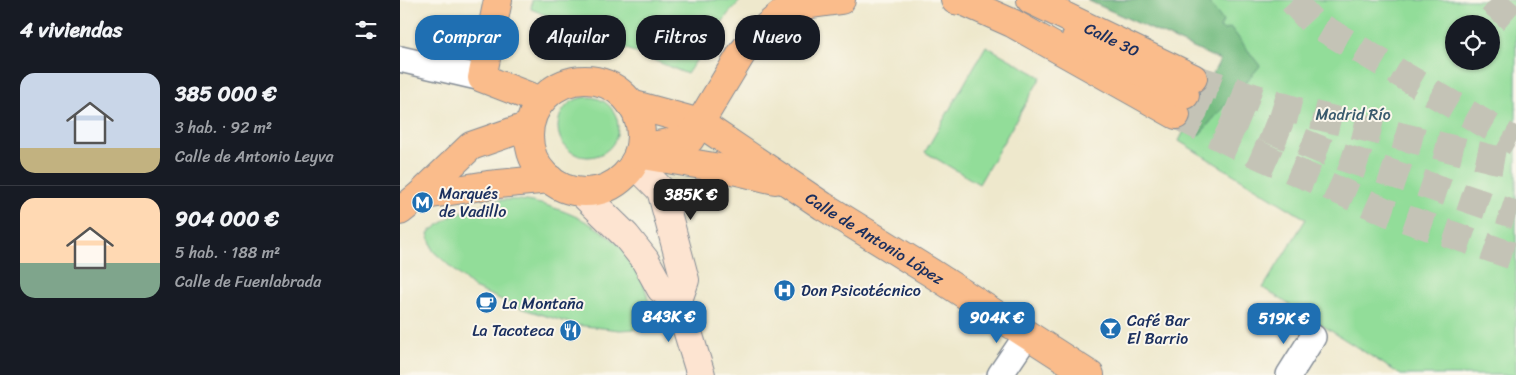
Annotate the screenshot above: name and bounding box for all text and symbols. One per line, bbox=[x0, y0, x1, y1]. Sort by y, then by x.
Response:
text: 4 viviendas bbox=[20, 11, 123, 49]
street label: Calle 30 bbox=[1079, 14, 1145, 65]
chip: Comprar bbox=[415, 15, 519, 60]
chip: Alquilar bbox=[529, 15, 626, 60]
chip: Filtros bbox=[636, 15, 725, 60]
chip: Nuevo bbox=[735, 15, 820, 60]
map controls bbox=[1445, 15, 1500, 70]
button: locate bbox=[1445, 15, 1500, 70]
icon: filters bbox=[352, 16, 380, 44]
text: 385 000 € bbox=[175, 75, 277, 113]
icon: home bbox=[60, 93, 120, 153]
park label: Madrid Río bbox=[1315, 100, 1391, 129]
text: 3 hab. · 92 m² bbox=[175, 113, 272, 142]
text: Calle de Antonio Leyva bbox=[175, 142, 334, 171]
pin: 385K € bbox=[650, 178, 732, 221]
place label: Marqués de Vadillo bbox=[439, 179, 506, 226]
text: 385K € bbox=[665, 180, 717, 209]
street label: Calle de Antonio López bbox=[799, 184, 950, 293]
metro station icon: Marqués de Vadillo bbox=[411, 190, 435, 214]
text: 904 000 € bbox=[175, 200, 279, 238]
icon: home bbox=[60, 218, 120, 278]
text: 5 hab. · 188 m² bbox=[175, 238, 280, 267]
text: Calle de Fuenlabrada bbox=[175, 267, 321, 296]
place label: Don Psicotécnico bbox=[801, 276, 921, 305]
hospital icon: Don Psicotécnico bbox=[773, 278, 797, 302]
place label: La Montaña bbox=[502, 289, 584, 318]
cafe icon: La Montaña bbox=[474, 291, 498, 315]
pin: 843K € bbox=[628, 300, 710, 343]
text: 843K € bbox=[643, 302, 695, 331]
pin: 904K € bbox=[956, 302, 1038, 344]
pin: 519K € bbox=[1243, 302, 1325, 345]
text: 904K € bbox=[970, 303, 1024, 332]
text: 519K € bbox=[1259, 304, 1309, 333]
place label: Café Bar El Barrio bbox=[1127, 306, 1191, 353]
place label: La Tacoteca bbox=[472, 316, 555, 345]
bar icon: Café Bar El Barrio bbox=[1099, 317, 1123, 341]
restaurant icon: La Tacoteca bbox=[558, 318, 582, 342]

